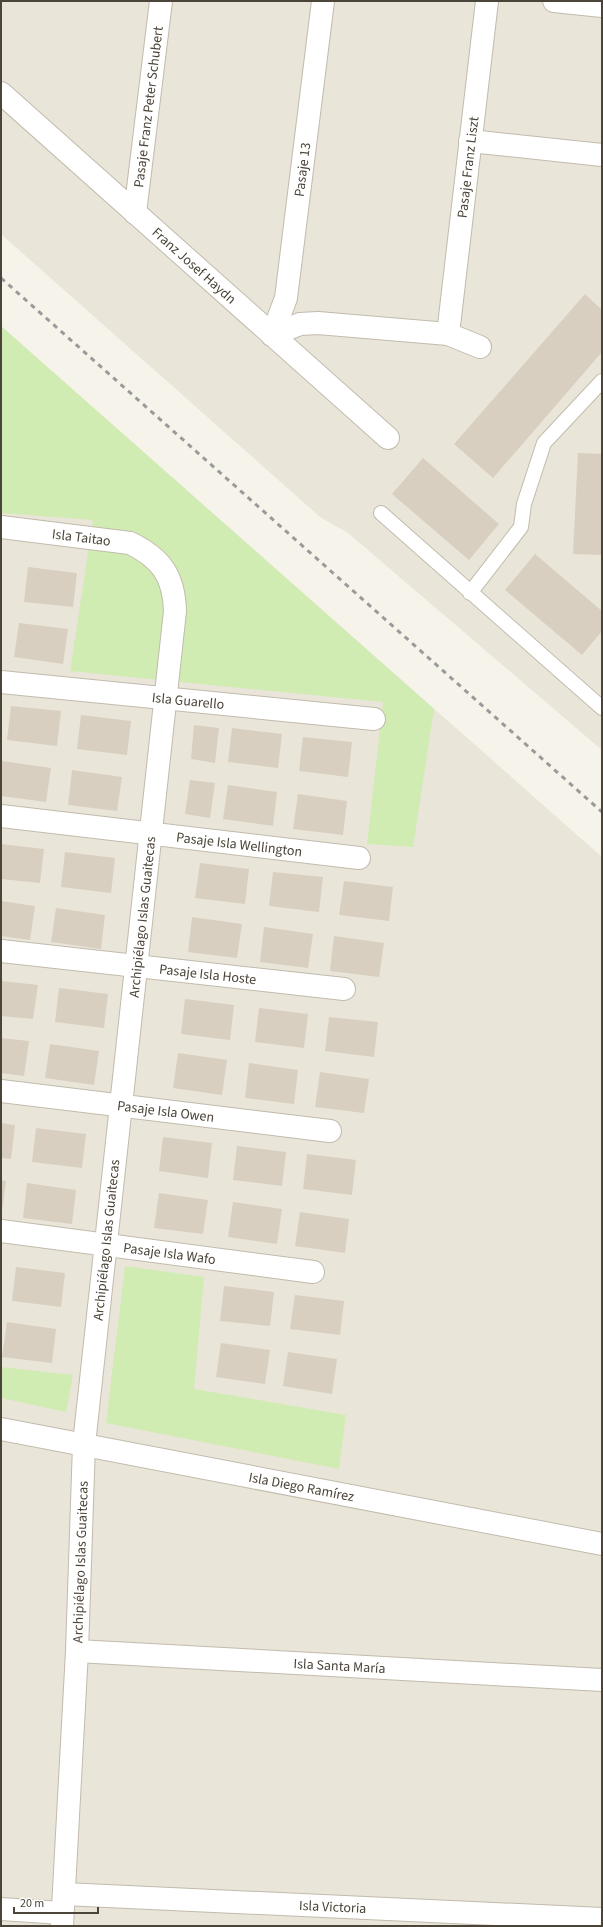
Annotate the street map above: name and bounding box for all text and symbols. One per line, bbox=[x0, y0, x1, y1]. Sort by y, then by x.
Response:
street label: Pasaje Franz Peter Schubert bbox=[129, 25, 169, 189]
street label: Pasaje Franz Liszt bbox=[453, 115, 484, 219]
street label: Pasaje 13 bbox=[290, 141, 316, 198]
street label: Franz Josef Haydn bbox=[147, 223, 240, 309]
street label: Isla Taitao bbox=[51, 524, 112, 552]
street label: Isla Guarello bbox=[151, 688, 225, 715]
street label: Pasaje Isla Wellington bbox=[175, 828, 303, 862]
street label: Archipiélago Islas Guaitecas bbox=[125, 835, 161, 999]
street label: Pasaje Isla Hoste bbox=[158, 960, 257, 990]
street label: Pasaje Isla Owen bbox=[116, 1096, 215, 1128]
street label: Archipiélago Islas Guaitecas bbox=[89, 1158, 125, 1322]
street label: Pasaje Isla Wafo bbox=[122, 1238, 217, 1270]
street label: Isla Diego Ramírez bbox=[247, 1468, 356, 1507]
street label: Archipiélago Islas Guaitecas bbox=[68, 1481, 94, 1643]
street label: Isla Santa María bbox=[293, 1654, 386, 1679]
scale bar bbox=[14, 1889, 98, 1915]
text: 20 m bbox=[20, 1895, 44, 1912]
street label: Isla Victoria bbox=[299, 1896, 367, 1919]

